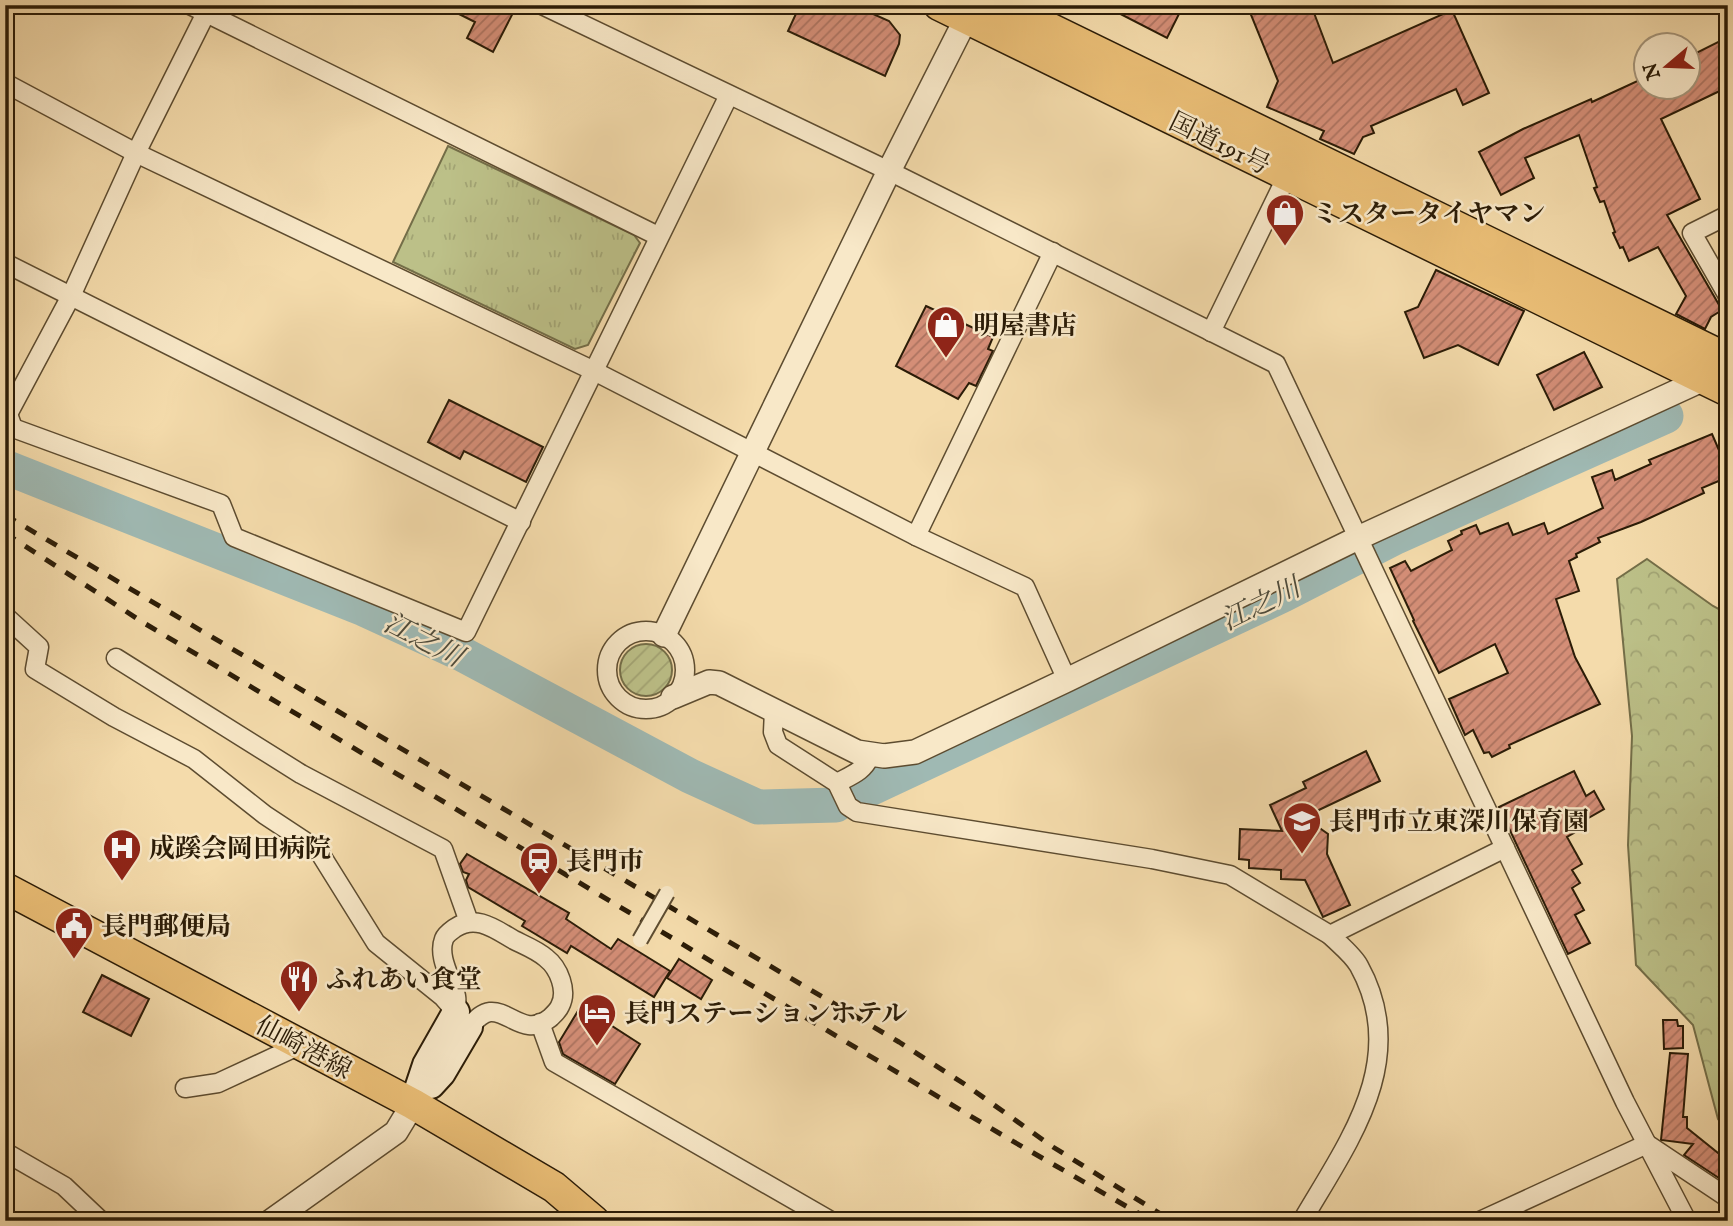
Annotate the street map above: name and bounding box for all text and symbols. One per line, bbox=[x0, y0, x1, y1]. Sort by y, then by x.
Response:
north arrow bbox=[1632, 32, 1702, 102]
text: N bbox=[1639, 59, 1667, 84]
street label: 国道191号 bbox=[1163, 106, 1275, 183]
shop icon: ミスタータイヤマン bbox=[1264, 192, 1306, 247]
place label: ミスタータイヤマン bbox=[1312, 198, 1545, 231]
shop icon: 明屋書店 bbox=[925, 304, 967, 359]
place label: 明屋書店 bbox=[973, 310, 1077, 343]
water label: 江之川 bbox=[1216, 570, 1309, 639]
water label: 江之川 bbox=[377, 607, 471, 677]
school or university icon: 長門市立東深川保育園 bbox=[1281, 800, 1323, 855]
place label: 長門市立東深川保育園 bbox=[1329, 806, 1589, 839]
hospital icon: 成蹊会岡田病院 bbox=[101, 827, 143, 882]
place label: 成蹊会岡田病院 bbox=[149, 833, 331, 866]
station icon: 長門市 bbox=[518, 840, 560, 895]
place label: 長門市 bbox=[566, 846, 644, 879]
public building icon: 長門郵便局 bbox=[53, 905, 95, 960]
place label: 長門郵便局 bbox=[101, 911, 231, 944]
restaurant icon: ふれあい食堂 bbox=[278, 958, 320, 1013]
place label: ふれあい食堂 bbox=[326, 964, 482, 997]
hotel icon: 長門ステーションホテル bbox=[576, 992, 618, 1047]
place label: 長門ステーションホテル bbox=[624, 998, 907, 1031]
street label: 仙崎港線 bbox=[250, 1009, 357, 1087]

